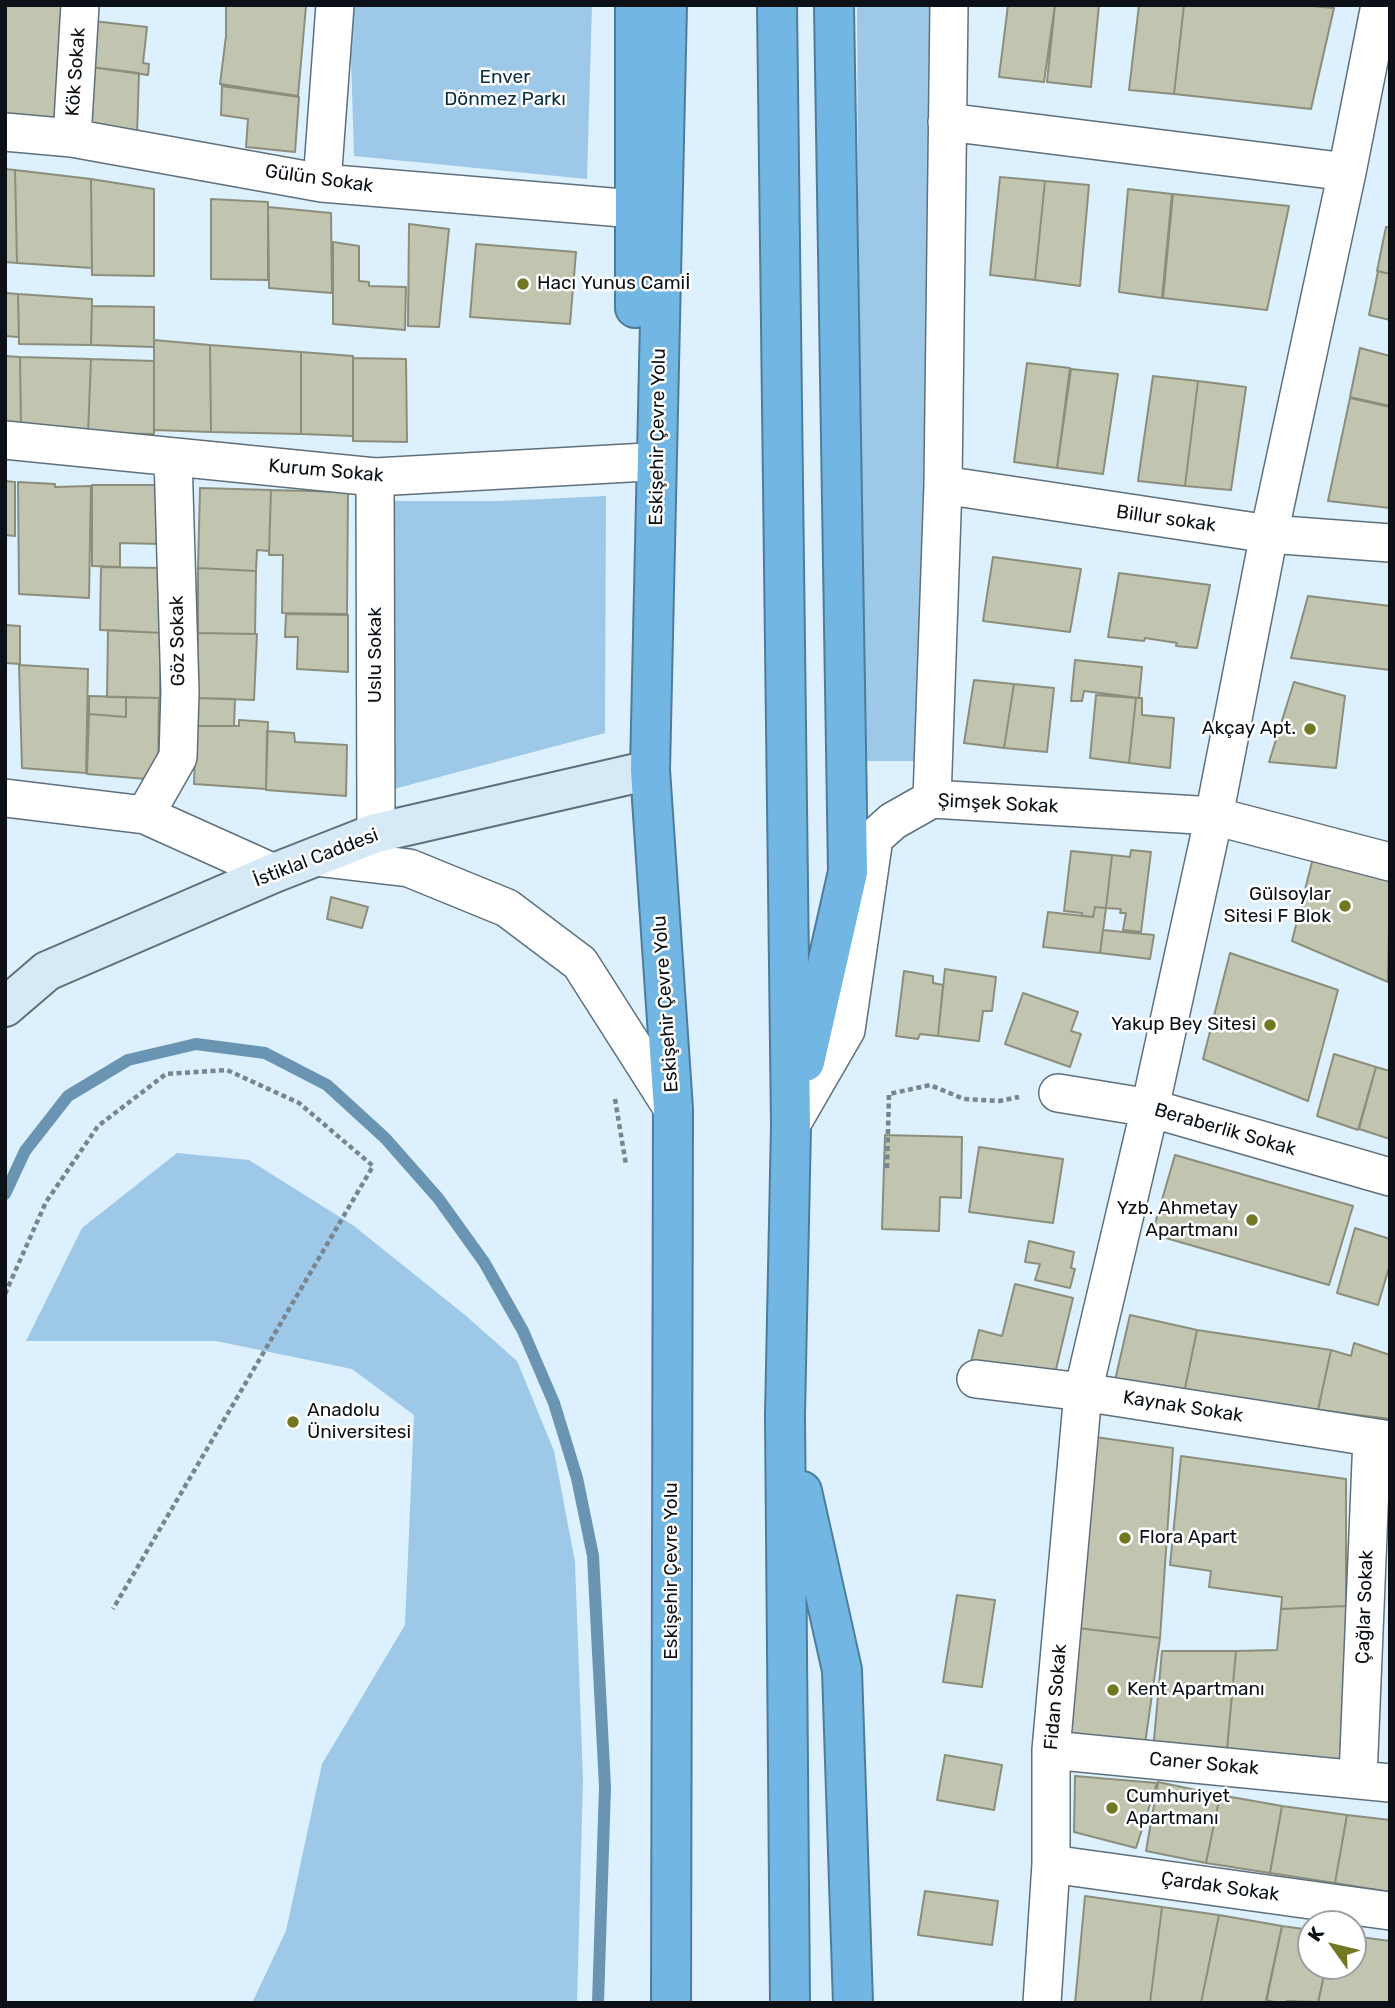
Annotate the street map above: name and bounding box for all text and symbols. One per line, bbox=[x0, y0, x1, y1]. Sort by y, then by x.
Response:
street label: Kök Sokak bbox=[62, 27, 90, 117]
park label: Enver Dönmez Parkı bbox=[444, 67, 566, 111]
street label: Gülün Sokak bbox=[263, 160, 375, 198]
place label: Hacı Yunus Camiİ bbox=[537, 273, 690, 295]
marker: Hacı Yunus Camiİ bbox=[515, 276, 531, 292]
street label: Eskişehir Çevre Yolu bbox=[645, 348, 671, 526]
street label: Kurum Sokak bbox=[268, 455, 384, 487]
street label: Billur sokak bbox=[1115, 501, 1217, 537]
street label: Göz Sokak bbox=[166, 595, 190, 687]
street label: Uslu Sokak bbox=[365, 607, 387, 703]
place label: Akçay Apt. bbox=[1202, 718, 1296, 740]
marker: Akçay Apt. bbox=[1302, 721, 1318, 737]
street label: Şimşek Sokak bbox=[937, 789, 1059, 819]
street label: İstiklal Caddesi bbox=[250, 824, 382, 892]
place label: Gülsoylar Sitesi F Blok bbox=[1224, 884, 1331, 928]
marker: Gülsoylar Sitesi F Blok bbox=[1337, 898, 1353, 914]
street label: Eskişehir Çevre Yolu bbox=[648, 915, 684, 1093]
place label: Yakup Bey Sitesi bbox=[1111, 1014, 1256, 1036]
marker: Yakup Bey Sitesi bbox=[1262, 1017, 1278, 1033]
street label: Beraberlik Sokak bbox=[1152, 1099, 1298, 1161]
place label: Yzb. Ahmetay Apartmanı bbox=[1117, 1198, 1238, 1242]
marker: Yzb. Ahmetay Apartmanı bbox=[1244, 1212, 1260, 1228]
street label: Kaynak Sokak bbox=[1121, 1386, 1245, 1428]
place label: Anadolu Üniversitesi bbox=[307, 1400, 411, 1444]
marker: Anadolu Üniversitesi bbox=[285, 1414, 301, 1430]
street label: Eskişehir Çevre Yolu bbox=[661, 1482, 683, 1660]
place label: Flora Apart bbox=[1139, 1527, 1237, 1549]
marker: Flora Apart bbox=[1117, 1530, 1133, 1546]
street label: Çağlar Sokak bbox=[1352, 1550, 1378, 1664]
street label: Fidan Sokak bbox=[1040, 1643, 1072, 1751]
place label: Kent Apartmanı bbox=[1127, 1679, 1265, 1701]
marker: Kent Apartmanı bbox=[1105, 1682, 1121, 1698]
street label: Caner Sokak bbox=[1148, 1748, 1260, 1780]
place label: Cumhuriyet Apartmanı bbox=[1126, 1786, 1230, 1830]
marker: Cumhuriyet Apartmanı bbox=[1104, 1800, 1120, 1816]
street label: Çardak Sokak bbox=[1159, 1867, 1281, 1907]
north arrow bbox=[1297, 1910, 1367, 1980]
text: K bbox=[1303, 1922, 1329, 1946]

